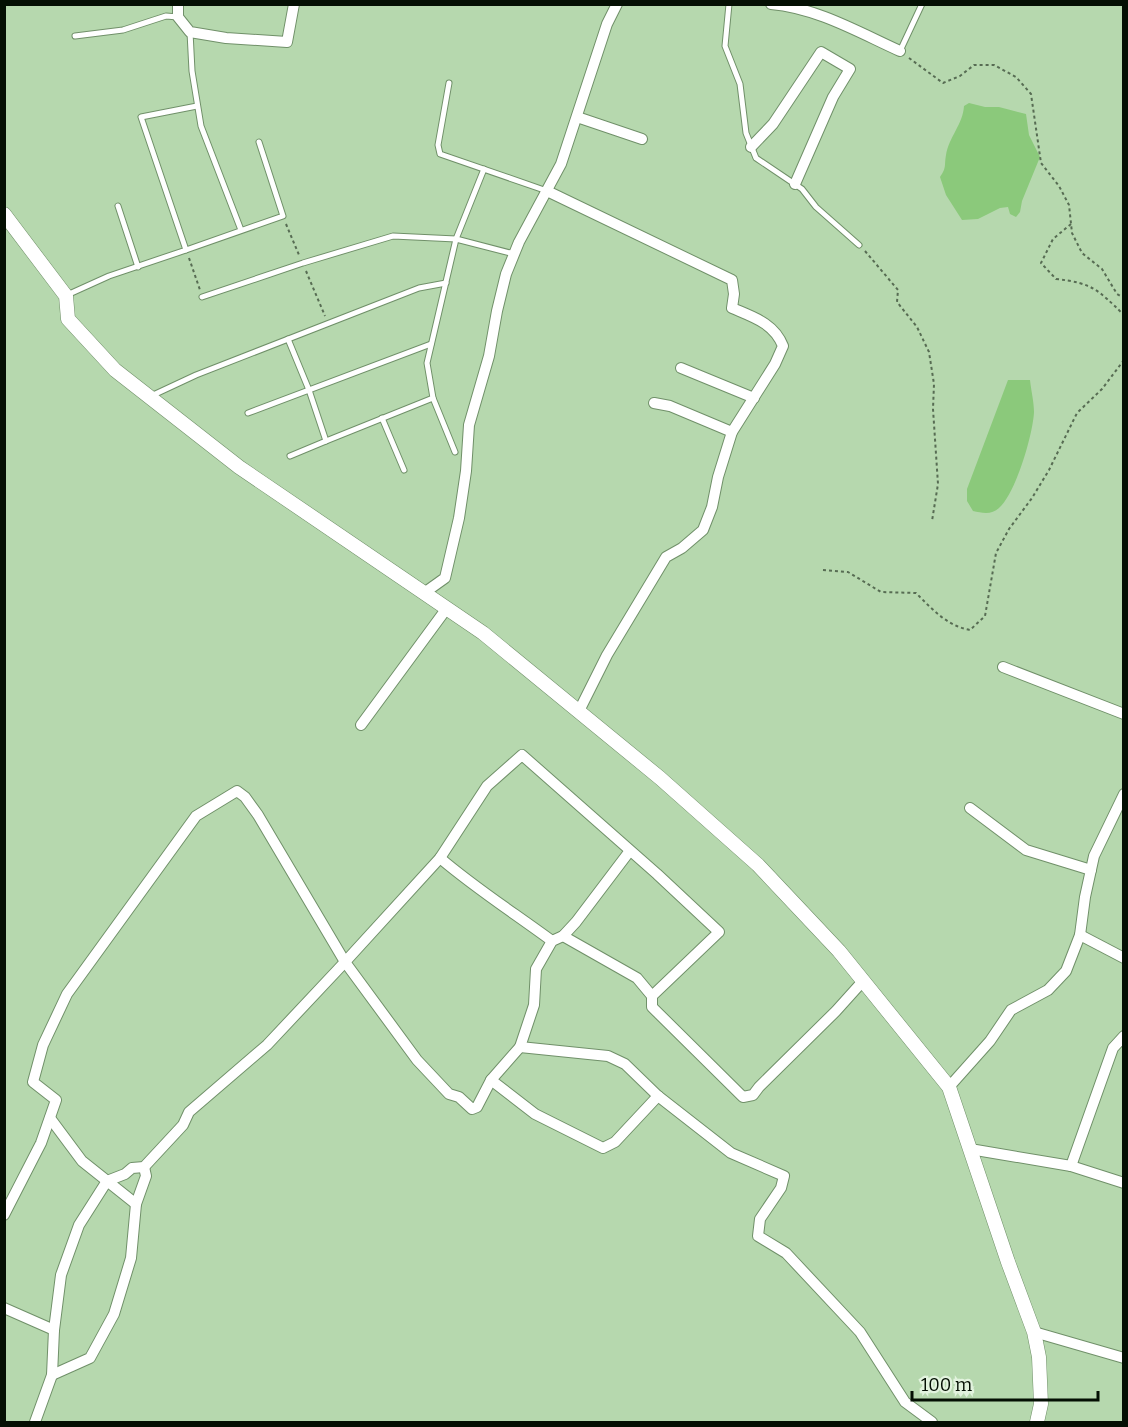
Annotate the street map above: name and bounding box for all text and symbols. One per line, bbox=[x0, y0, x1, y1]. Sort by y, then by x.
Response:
scale bar bbox=[912, 1364, 1098, 1402]
text: 100 m bbox=[921, 1374, 972, 1396]

